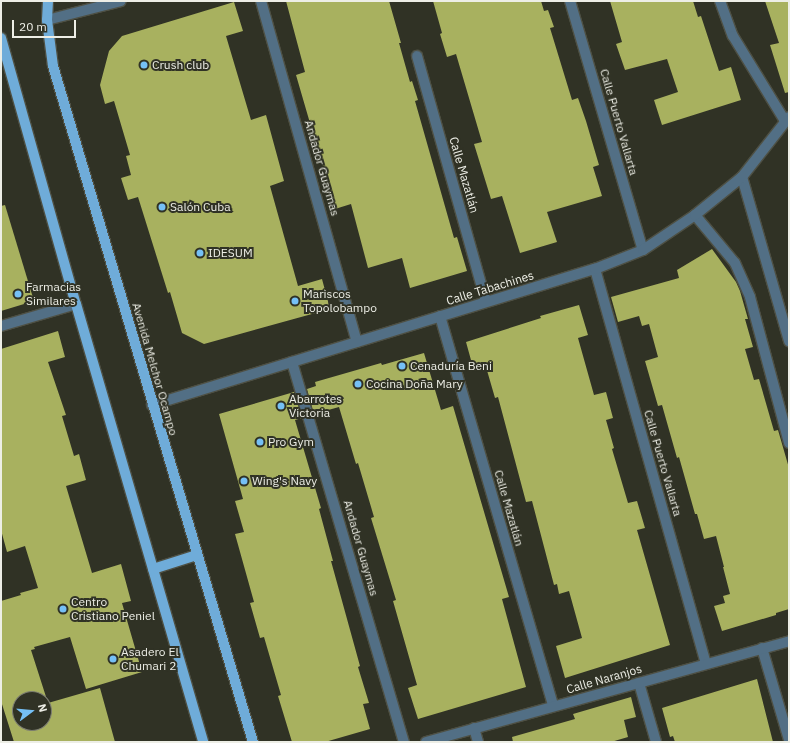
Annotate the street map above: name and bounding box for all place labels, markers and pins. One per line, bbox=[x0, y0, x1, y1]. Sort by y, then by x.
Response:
place label: Crush club bbox=[152, 58, 209, 72]
marker: Crush club bbox=[139, 60, 149, 70]
place label: Salón Cuba bbox=[170, 200, 231, 214]
marker: Salón Cuba bbox=[157, 202, 167, 212]
place label: IDESUM bbox=[208, 246, 253, 260]
marker: IDESUM bbox=[195, 248, 205, 258]
place label: Farmacias Similares bbox=[26, 280, 81, 308]
place label: Mariscos Topolobampo bbox=[303, 287, 377, 315]
marker: Farmacias Similares bbox=[13, 289, 23, 299]
marker: Mariscos Topolobampo bbox=[290, 296, 300, 306]
place label: Cenaduría Beni bbox=[410, 359, 492, 373]
marker: Cenaduría Beni bbox=[397, 361, 407, 371]
place label: Cocina Doña Mary bbox=[366, 377, 463, 391]
marker: Cocina Doña Mary bbox=[353, 379, 363, 389]
place label: Abarrotes Victoria bbox=[289, 392, 342, 420]
marker: Abarrotes Victoria bbox=[276, 401, 286, 411]
place label: Pro Gym bbox=[268, 435, 314, 449]
marker: Pro Gym bbox=[255, 437, 265, 447]
place label: Wing's Navy bbox=[252, 474, 317, 488]
marker: Wing's Navy bbox=[239, 476, 249, 486]
place label: Centro Cristiano Peniel bbox=[71, 595, 155, 623]
marker: Centro Cristiano Peniel bbox=[58, 604, 68, 614]
place label: Asadero El Chumari 2 bbox=[121, 645, 179, 673]
marker: Asadero El Chumari 2 bbox=[108, 654, 118, 664]

